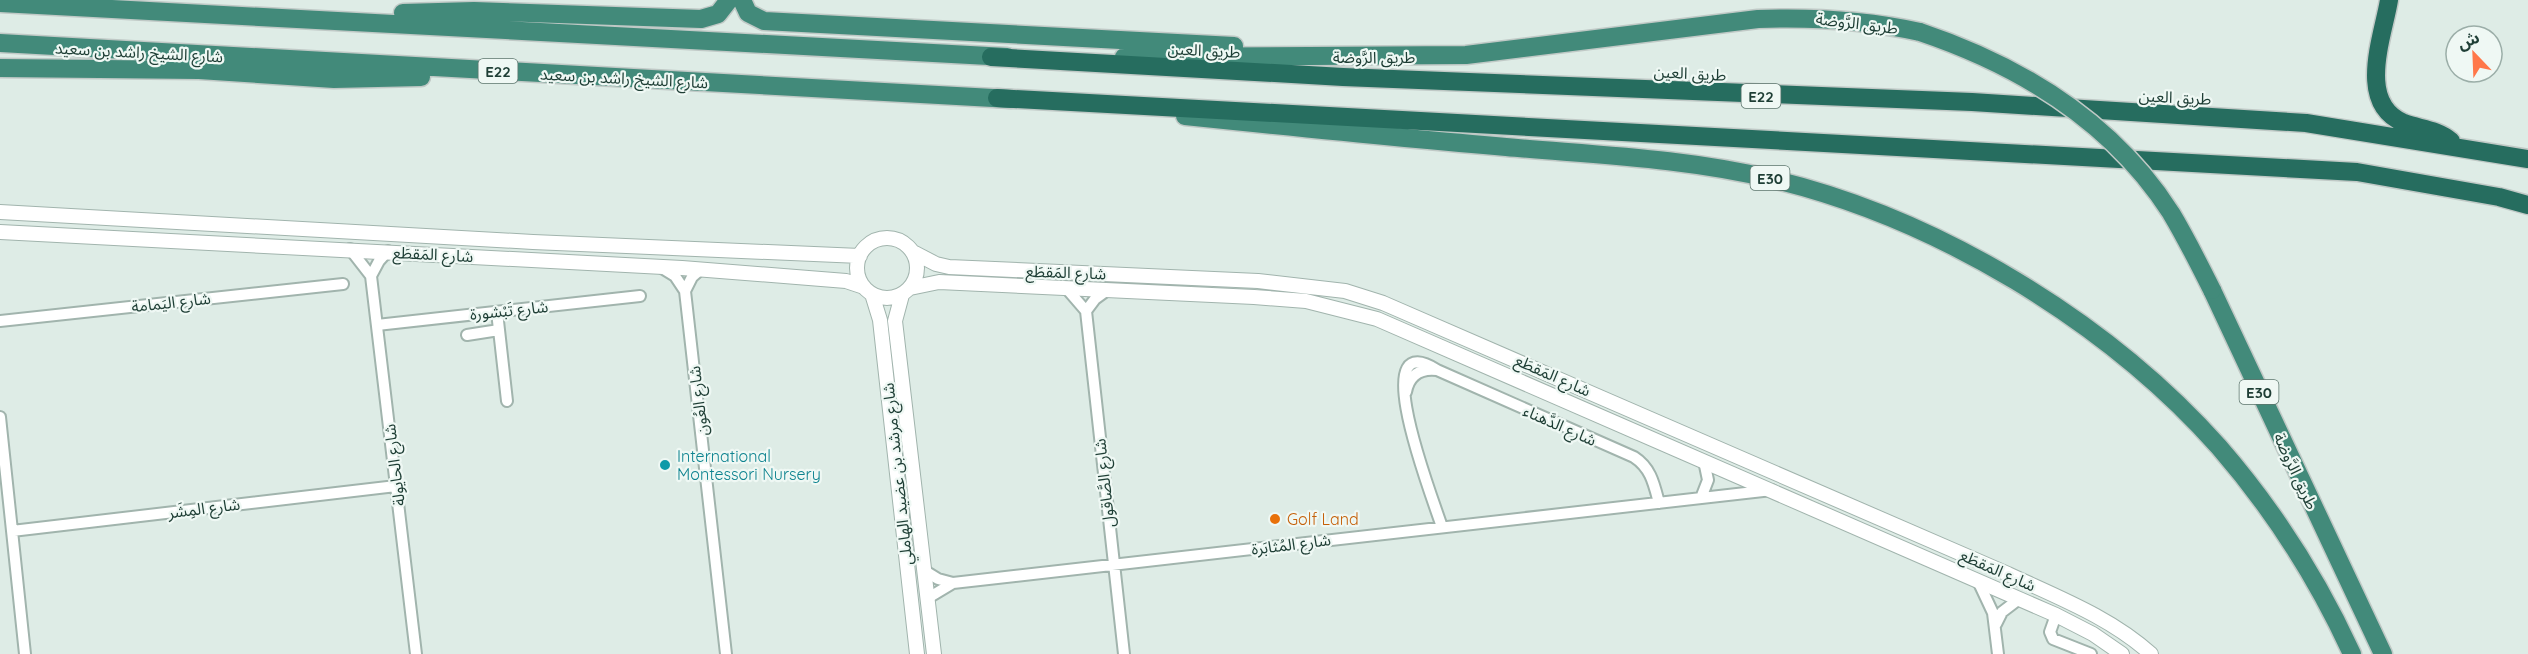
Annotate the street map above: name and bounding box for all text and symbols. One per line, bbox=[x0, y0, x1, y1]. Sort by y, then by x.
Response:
street label: طريق الرَّوضة bbox=[1815, 8, 1899, 39]
north arrow bbox=[2444, 24, 2504, 84]
text: ش bbox=[2454, 27, 2482, 54]
street label: شارع الشيخ راشد بن سعيد bbox=[54, 38, 224, 69]
street label: طريق العين bbox=[1167, 38, 1241, 63]
street label: طريق الرَّوضة bbox=[1333, 47, 1415, 68]
road number: E22 bbox=[478, 59, 518, 83]
street label: طريق العين bbox=[1653, 61, 1727, 86]
street label: شارع الشيخ راشد بن سعيد bbox=[539, 64, 709, 95]
road number: E22 bbox=[1742, 84, 1780, 108]
street label: طريق العين bbox=[2138, 85, 2212, 110]
road number: E30 bbox=[1750, 166, 1790, 190]
street label: شارع المَقطَع bbox=[392, 242, 474, 269]
street label: شارع المَقطَع bbox=[1025, 261, 1107, 286]
street label: شارع اليَمامة bbox=[130, 288, 212, 319]
street label: شارع تَبْشورة bbox=[469, 296, 549, 327]
street label: شارع المَقطَع bbox=[1511, 349, 1594, 403]
street label: شارع العُون bbox=[684, 364, 715, 437]
road number: E30 bbox=[2240, 380, 2278, 404]
street label: شارع مرشد بن عضيد الهاملي bbox=[877, 381, 920, 566]
street label: شارع الدَّهناء bbox=[1519, 400, 1600, 453]
street label: شارع الحايولة bbox=[379, 422, 412, 507]
street label: طريق الرَّوضة bbox=[2269, 429, 2323, 513]
street label: شارع الصَّاقول bbox=[1089, 437, 1122, 528]
place label: International Montessori Nursery bbox=[677, 446, 821, 484]
marker: International Montessori Nursery bbox=[658, 458, 672, 472]
street label: شارع المِشَر bbox=[166, 494, 242, 525]
place label: Golf Land bbox=[1287, 509, 1359, 529]
marker: Golf Land bbox=[1268, 512, 1282, 526]
street label: شارع المُثابَرة bbox=[1250, 529, 1332, 562]
street label: شارع المَقطَع bbox=[1956, 544, 2039, 598]

